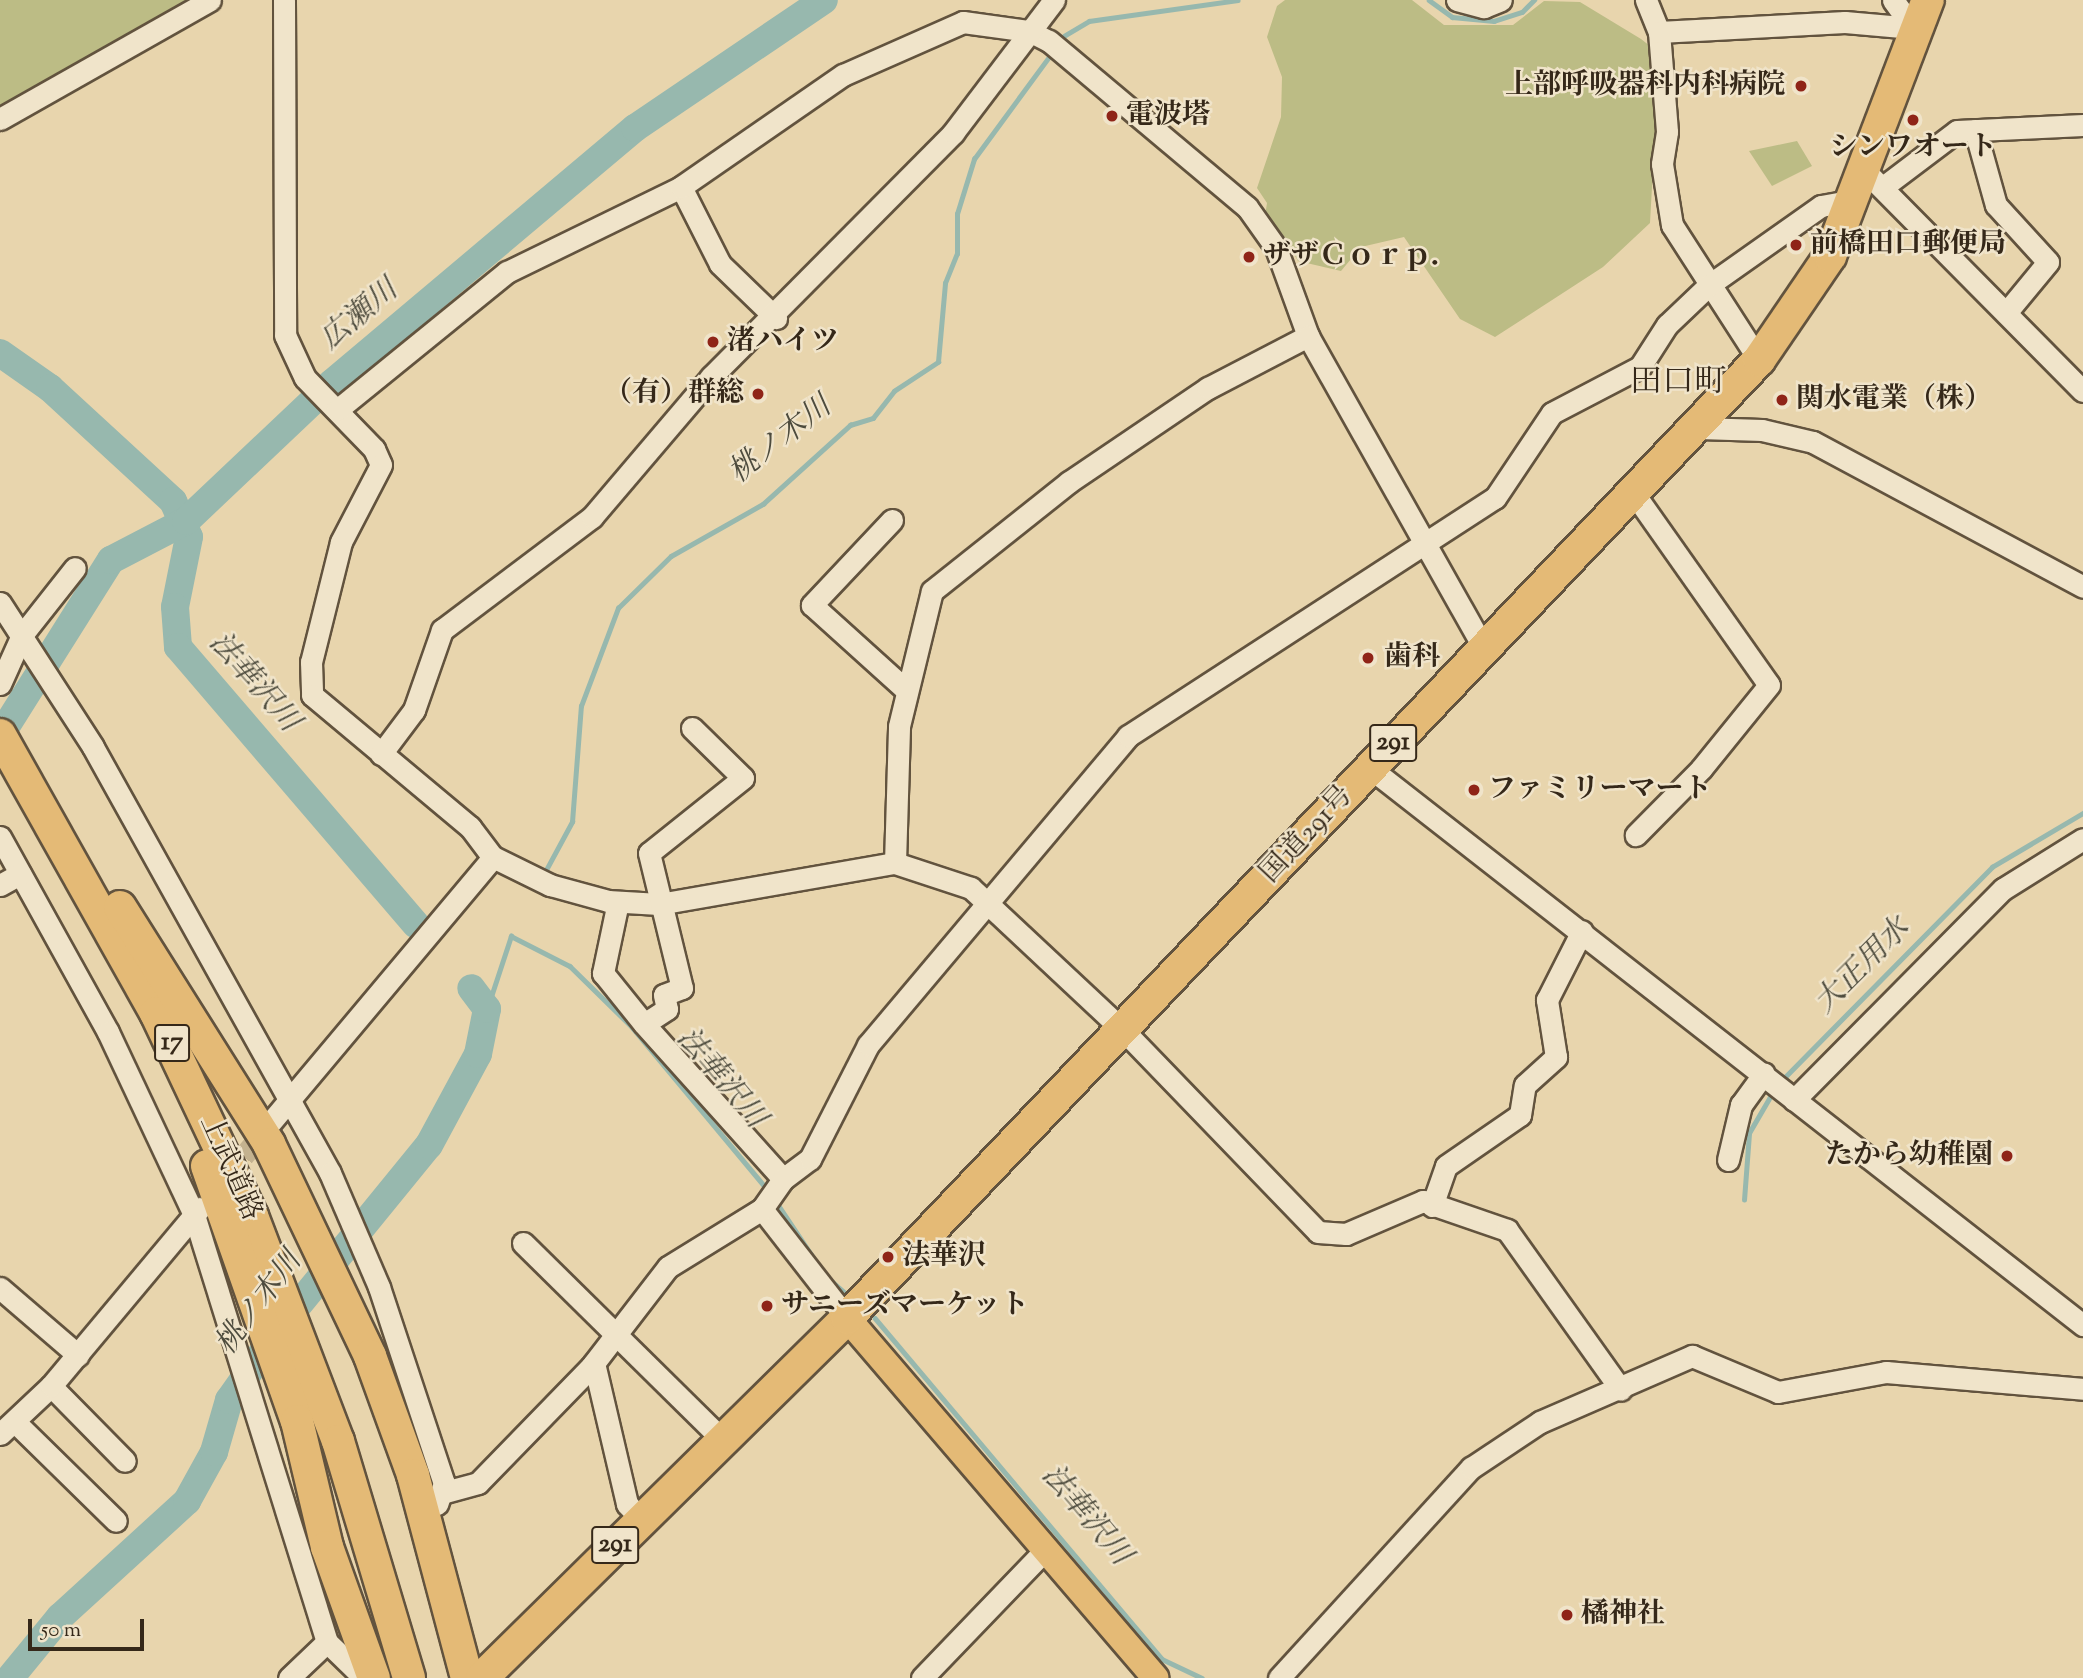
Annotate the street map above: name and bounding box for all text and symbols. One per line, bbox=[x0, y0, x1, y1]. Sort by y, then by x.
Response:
place label: 上部呼吸器科内科病院 bbox=[1505, 69, 1785, 103]
marker: 上部呼吸器科内科病院 bbox=[1791, 76, 1811, 96]
place label: 電波塔 bbox=[1126, 99, 1210, 133]
marker: 電波塔 bbox=[1104, 108, 1120, 124]
marker: シンワオート bbox=[1905, 112, 1921, 128]
place label: シンワオート bbox=[1829, 131, 1997, 165]
place label: 前橋田口郵便局 bbox=[1810, 228, 2006, 262]
marker: 前橋田口郵便局 bbox=[1788, 237, 1804, 253]
place label: ザザＣｏｒｐ． bbox=[1263, 240, 1459, 274]
marker: ザザＣｏｒｐ． bbox=[1241, 249, 1257, 265]
water label: 広瀬川 bbox=[314, 273, 406, 359]
place label: 渚ハイツ bbox=[727, 325, 839, 359]
marker: 渚ハイツ bbox=[705, 334, 721, 350]
district label: 田口町 bbox=[1630, 364, 1726, 402]
place label: （有）群総 bbox=[604, 377, 744, 411]
place label: 関水電業（株） bbox=[1796, 383, 1992, 417]
marker: （有）群総 bbox=[750, 386, 766, 402]
water label: 桃ノ木川 bbox=[723, 390, 839, 492]
marker: 関水電業（株） bbox=[1774, 392, 1790, 408]
water label: 法華沢川 bbox=[200, 626, 306, 740]
place label: 歯科 bbox=[1384, 641, 1440, 675]
marker: 歯科 bbox=[1358, 648, 1378, 668]
road number: 291 bbox=[1368, 720, 1418, 765]
place label: ファミリーマート bbox=[1488, 773, 1712, 807]
street label: 国道291号 bbox=[1254, 780, 1360, 890]
marker: ファミリーマート bbox=[1466, 782, 1482, 798]
water label: 大正用水 bbox=[1808, 912, 1918, 1022]
road number: 17 bbox=[153, 1020, 191, 1066]
water label: 法華沢川 bbox=[668, 1021, 772, 1137]
street label: 上武道路 bbox=[192, 1110, 268, 1226]
place label: たから幼稚園 bbox=[1825, 1139, 1993, 1173]
marker: たから幼稚園 bbox=[1999, 1148, 2015, 1164]
place label: 法華沢 bbox=[902, 1240, 986, 1274]
water label: 桃ノ木川 bbox=[210, 1245, 310, 1363]
marker: 法華沢 bbox=[880, 1249, 896, 1265]
place label: サニーズマーケット bbox=[781, 1289, 1033, 1323]
marker: サニーズマーケット bbox=[759, 1298, 775, 1314]
water label: 法華沢川 bbox=[1033, 1458, 1137, 1574]
road number: 291 bbox=[590, 1522, 640, 1568]
place label: 橘神社 bbox=[1581, 1598, 1665, 1632]
scale bar bbox=[32, 1604, 147, 1648]
marker: 橘神社 bbox=[1559, 1607, 1575, 1623]
text: 50 m bbox=[41, 1616, 81, 1646]

